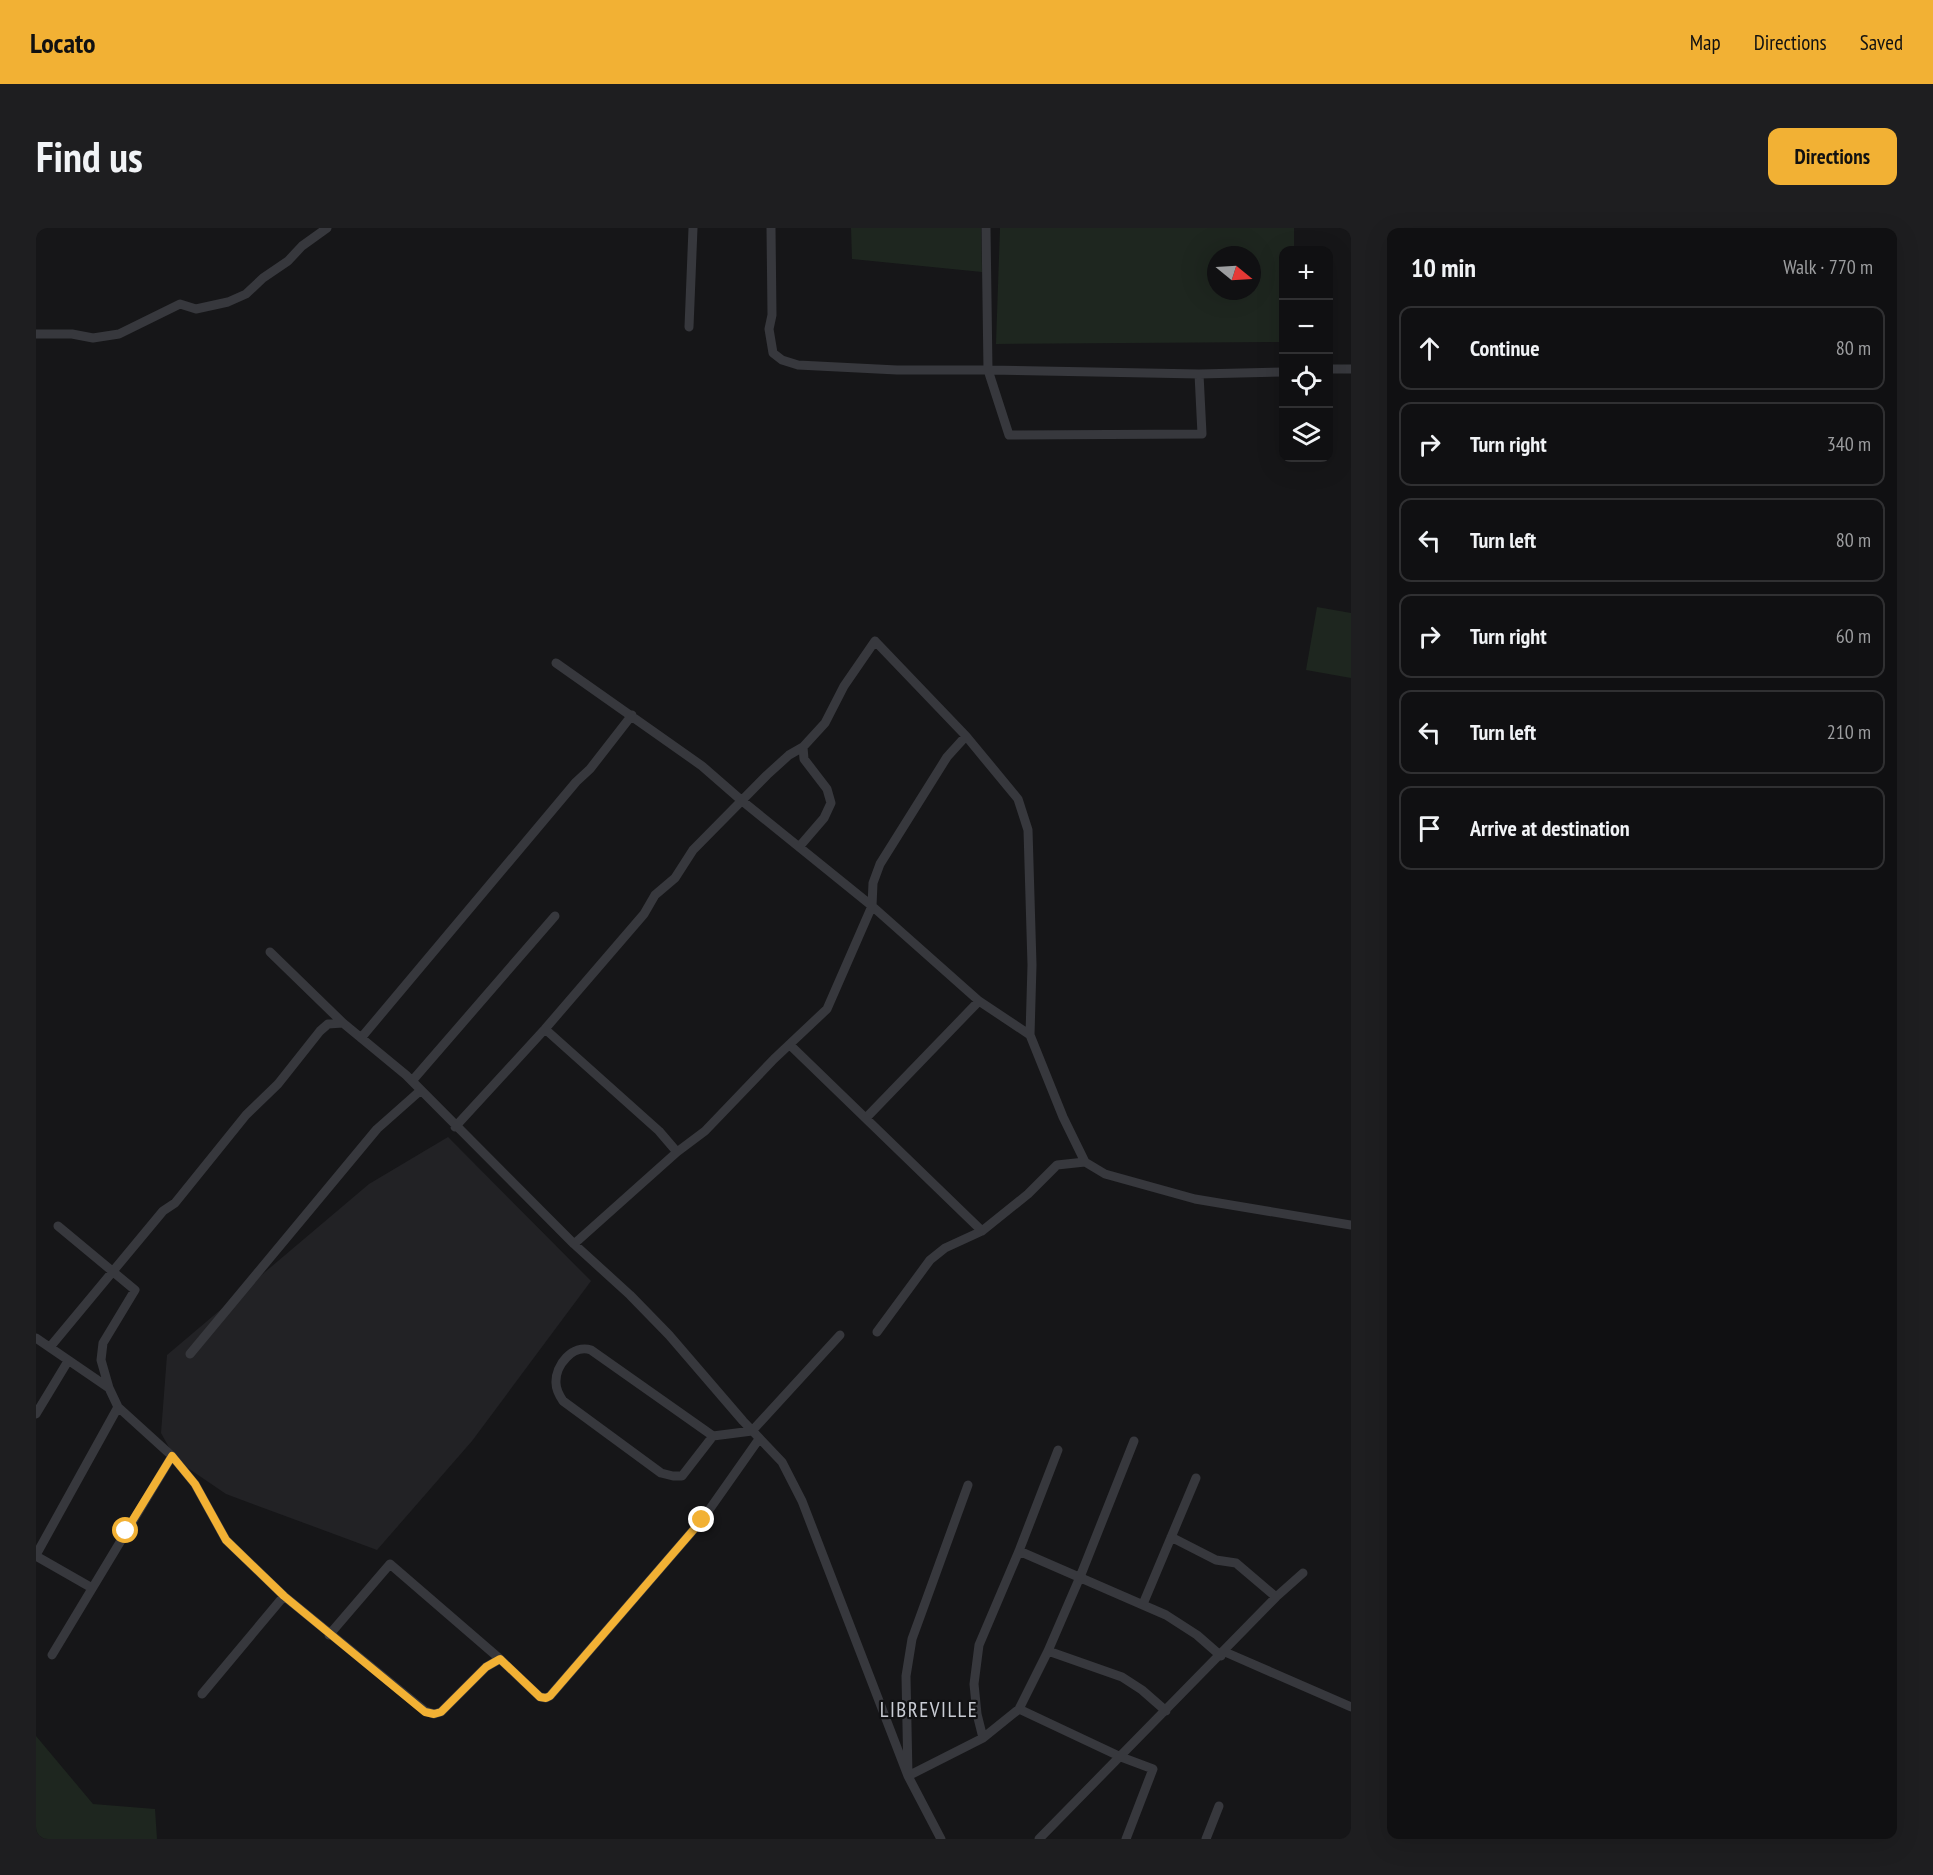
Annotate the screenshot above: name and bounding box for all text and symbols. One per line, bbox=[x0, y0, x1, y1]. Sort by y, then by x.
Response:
text: Locato bbox=[30, 24, 96, 61]
text: Map bbox=[1690, 29, 1721, 56]
text: Directions bbox=[1754, 29, 1827, 56]
text: Saved bbox=[1860, 29, 1903, 56]
button: Directions bbox=[1768, 128, 1897, 185]
text: Find us bbox=[36, 129, 143, 184]
north arrow bbox=[1207, 246, 1261, 300]
map controls bbox=[1279, 246, 1333, 462]
button: + bbox=[1279, 246, 1333, 300]
text: 10 min bbox=[1411, 251, 1476, 284]
text: Walk · 770 m bbox=[1783, 254, 1873, 280]
button: − bbox=[1279, 300, 1333, 354]
icon: ahead bbox=[1413, 332, 1446, 365]
text: Continue bbox=[1470, 334, 1540, 362]
text: 80 m bbox=[1836, 335, 1871, 361]
button: locate bbox=[1279, 354, 1333, 408]
button: layers bbox=[1279, 408, 1333, 462]
icon: right bbox=[1413, 428, 1446, 461]
text: Turn right bbox=[1470, 430, 1547, 458]
text: 340 m bbox=[1827, 431, 1871, 457]
icon: left bbox=[1413, 524, 1446, 557]
text: Turn left bbox=[1470, 526, 1536, 554]
text: 80 m bbox=[1836, 527, 1871, 553]
icon: right bbox=[1413, 620, 1446, 653]
text: Turn right bbox=[1470, 622, 1547, 650]
text: 60 m bbox=[1836, 623, 1871, 649]
icon: left bbox=[1413, 716, 1446, 749]
text: Turn left bbox=[1470, 718, 1536, 746]
text: 210 m bbox=[1827, 719, 1871, 745]
icon: arrive bbox=[1413, 812, 1446, 845]
text: Arrive at destination bbox=[1470, 814, 1630, 842]
route end bbox=[688, 1506, 714, 1532]
route start bbox=[112, 1517, 138, 1543]
district label: LIBREVILLE bbox=[880, 1696, 978, 1723]

